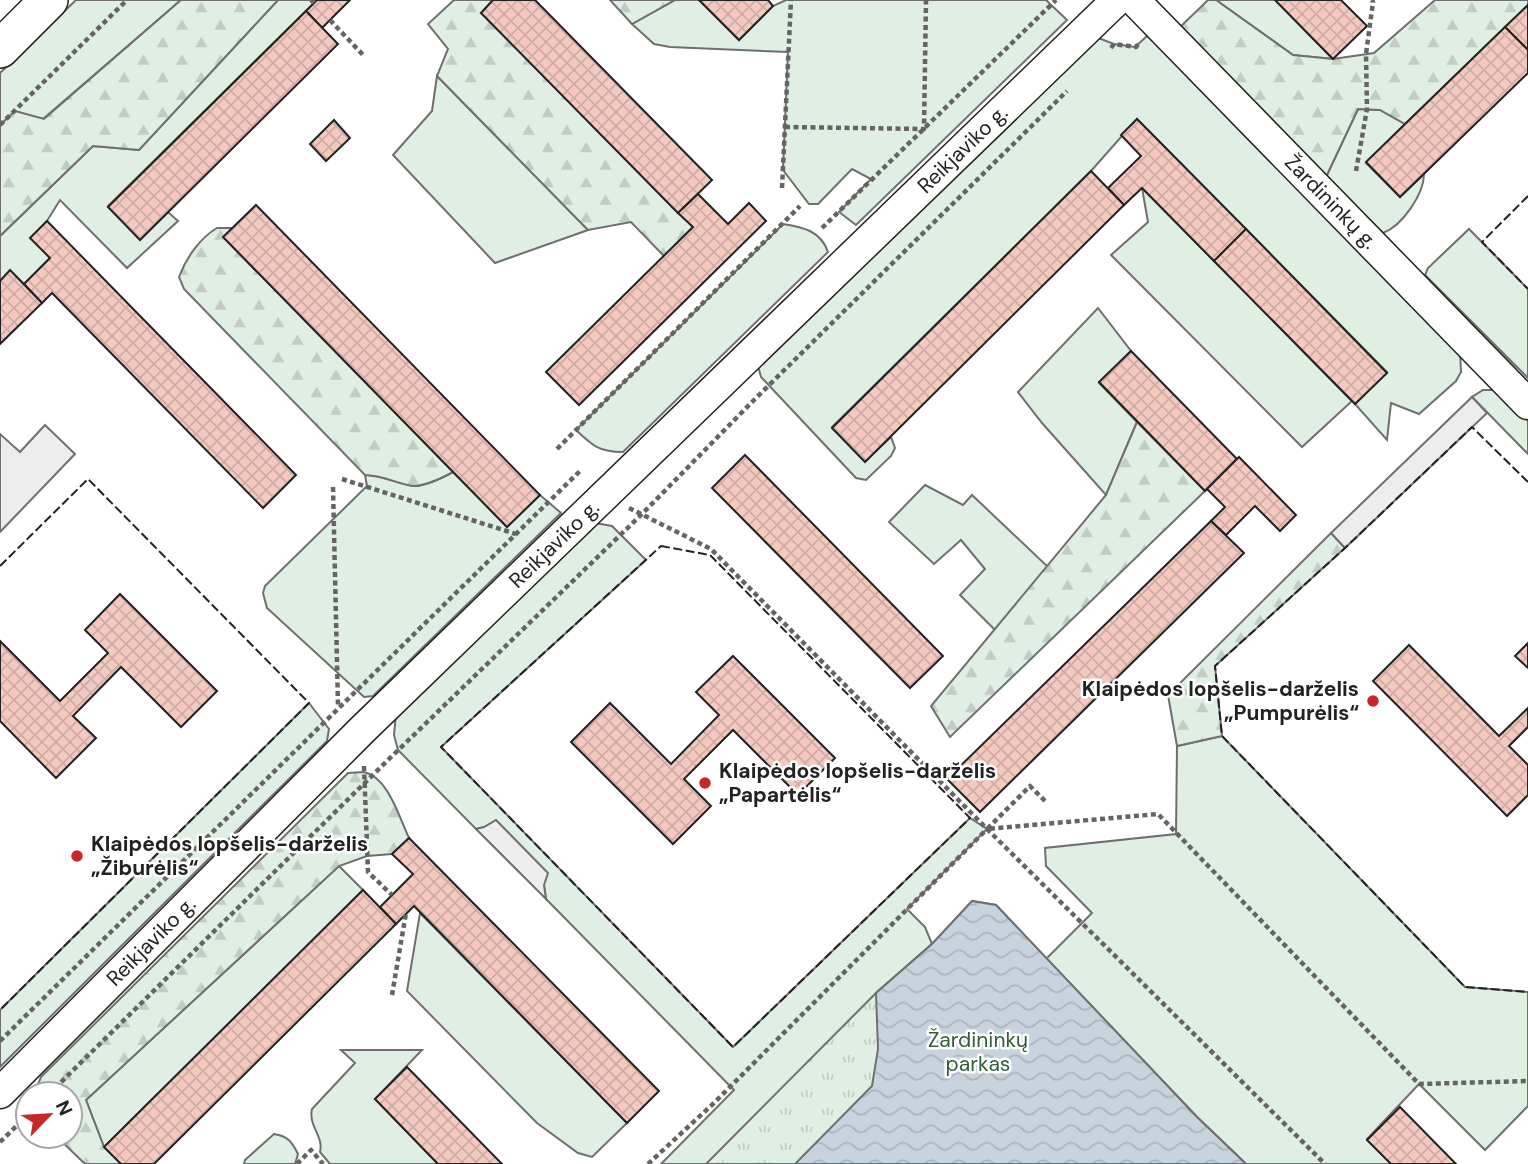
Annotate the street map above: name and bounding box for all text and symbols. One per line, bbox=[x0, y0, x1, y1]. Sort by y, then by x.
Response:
street label: Reikjaviko g. bbox=[911, 99, 1014, 200]
street label: Žardininkų g. bbox=[1278, 149, 1383, 255]
street label: Reikjaviko g. bbox=[503, 494, 605, 594]
place label: Klaipėdos lopšelis-darželis „Pumpurėlis“ bbox=[1082, 675, 1359, 727]
marker: Klaipėdos lopšelis-darželis „Pumpurėlis“ bbox=[1365, 693, 1381, 709]
place label: Klaipėdos lopšelis-darželis „Papartėlis“ bbox=[719, 757, 996, 809]
marker: Klaipėdos lopšelis-darželis „Papartėlis“ bbox=[697, 775, 713, 791]
place label: Klaipėdos lopšelis-darželis „Žiburėlis“ bbox=[91, 830, 368, 882]
marker: Klaipėdos lopšelis-darželis „Žiburėlis“ bbox=[69, 848, 85, 864]
street label: Reikjaviko g. bbox=[100, 891, 202, 992]
park label: Žardininkų parkas bbox=[928, 1026, 1028, 1078]
north arrow bbox=[14, 1080, 84, 1150]
text: N bbox=[50, 1096, 78, 1120]

